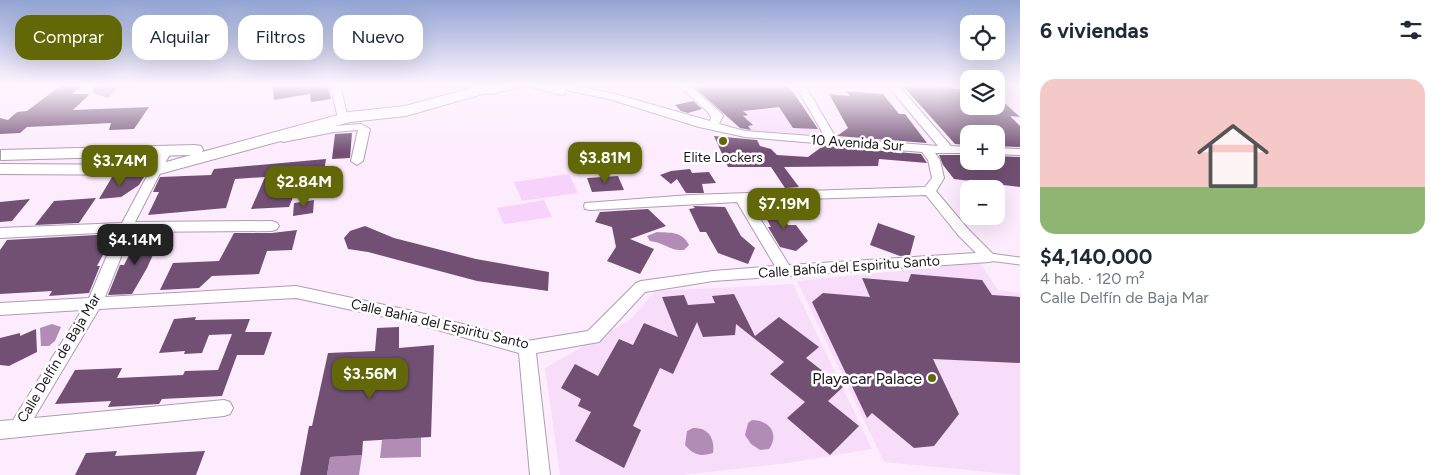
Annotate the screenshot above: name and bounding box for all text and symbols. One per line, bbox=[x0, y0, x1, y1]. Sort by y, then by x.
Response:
chip: Comprar bbox=[15, 15, 122, 60]
chip: Alquilar bbox=[132, 15, 228, 60]
chip: Filtros bbox=[238, 15, 323, 60]
chip: Nuevo bbox=[333, 15, 423, 60]
map controls bbox=[960, 15, 1005, 225]
button: locate bbox=[960, 15, 1005, 60]
icon: filters bbox=[1397, 16, 1425, 44]
text: 6 viviendas bbox=[1040, 18, 1149, 43]
button: layers bbox=[960, 70, 1005, 115]
icon: home bbox=[1188, 111, 1278, 201]
button: + bbox=[960, 125, 1005, 170]
street label: 10 Avenida Sur bbox=[810, 131, 904, 155]
marker: Elite Lockers bbox=[717, 135, 729, 147]
pin: $3.81M bbox=[564, 142, 646, 184]
pin: $3.74M bbox=[79, 144, 161, 187]
text: $3.81M bbox=[579, 148, 631, 167]
place label: Elite Lockers bbox=[683, 149, 763, 166]
text: $3.74M bbox=[93, 151, 147, 170]
pin: $2.84M bbox=[263, 166, 345, 208]
text: $2.84M bbox=[276, 172, 332, 191]
button: − bbox=[960, 180, 1005, 225]
pin: $7.19M bbox=[743, 188, 825, 230]
text: $7.19M bbox=[758, 194, 810, 213]
pin: $4.14M bbox=[94, 224, 176, 266]
text: $4.14M bbox=[108, 230, 162, 249]
text: $4,140,000 bbox=[1040, 244, 1152, 269]
street label: Calle Bahía del Espiritu Santo bbox=[758, 252, 940, 282]
text: 4 hab. · 120 m² bbox=[1040, 269, 1145, 288]
text: Calle Delfín de Baja Mar bbox=[1040, 288, 1209, 307]
street label: Calle Delfín de Baja Mar bbox=[14, 290, 104, 426]
street label: Calle Bahía del Espiritu Santo bbox=[349, 295, 531, 353]
pin: $3.56M bbox=[329, 358, 411, 400]
text: $3.56M bbox=[343, 364, 397, 383]
place label: Playacar Palace bbox=[812, 369, 922, 388]
marker: Playacar Palace bbox=[926, 372, 938, 384]

